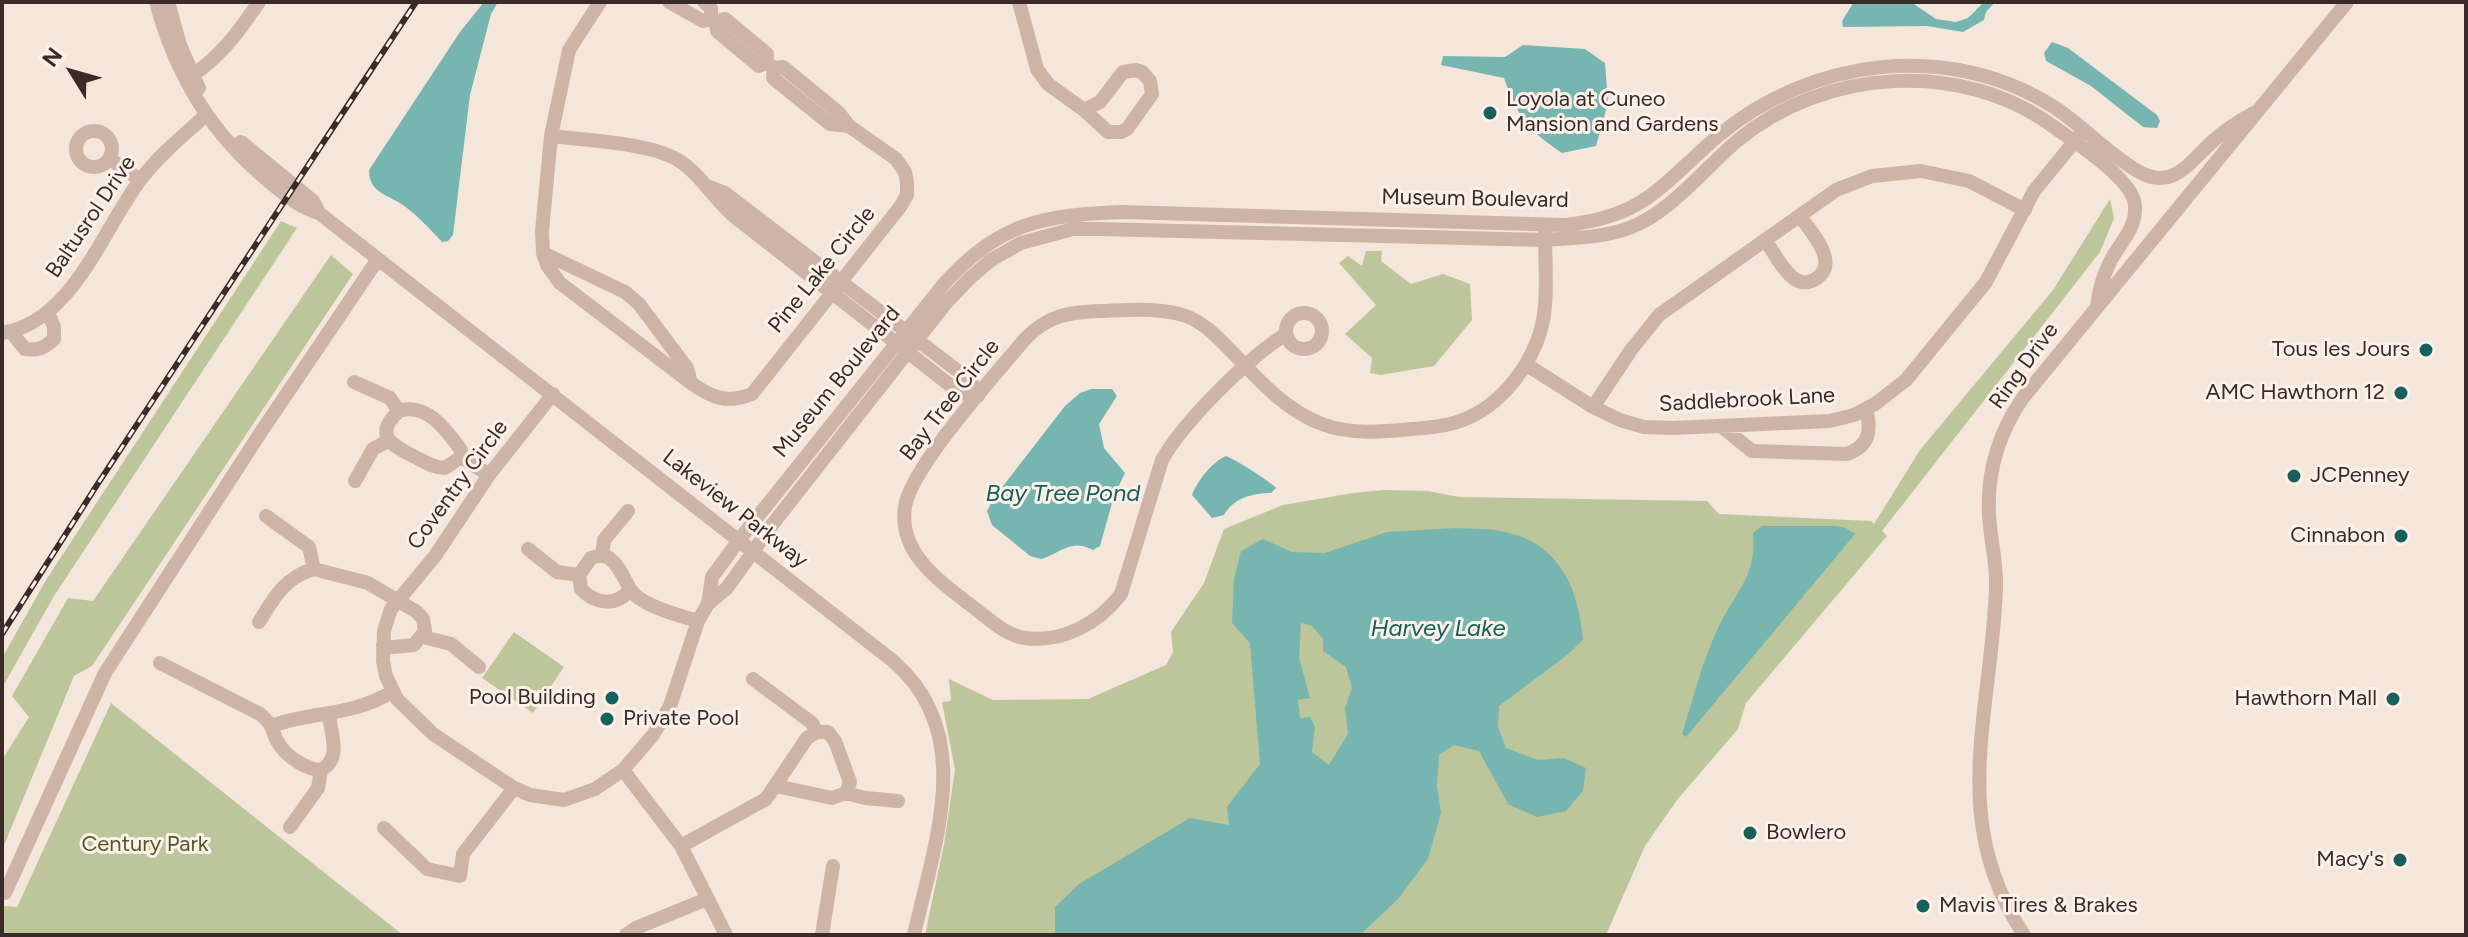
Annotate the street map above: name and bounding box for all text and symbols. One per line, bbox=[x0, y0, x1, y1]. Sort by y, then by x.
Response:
north arrow bbox=[32, 32, 112, 112]
text: N bbox=[37, 42, 68, 72]
place label: Loyola at Cuneo Mansion and Gardens bbox=[1506, 87, 1719, 138]
marker: Loyola at Cuneo Mansion and Gardens bbox=[1481, 104, 1499, 122]
street label: Baltusrol Drive bbox=[40, 151, 142, 283]
street label: Museum Boulevard bbox=[1381, 184, 1569, 214]
street label: Pine Lake Circle bbox=[763, 201, 881, 339]
street label: Museum Boulevard bbox=[768, 301, 906, 463]
street label: Ring Drive bbox=[1984, 318, 2064, 414]
street label: Bay Tree Circle bbox=[894, 334, 1006, 466]
place label: Tous les Jours bbox=[2272, 337, 2410, 363]
marker: Tous les Jours bbox=[2417, 341, 2435, 359]
place label: AMC Hawthorn 12 bbox=[2205, 380, 2385, 406]
street label: Saddlebrook Lane bbox=[1658, 382, 1836, 418]
marker: AMC Hawthorn 12 bbox=[2392, 384, 2410, 402]
street label: Coventry Circle bbox=[402, 415, 514, 555]
street label: Lakeview Parkway bbox=[657, 444, 813, 574]
place label: JCPenney bbox=[2310, 463, 2410, 489]
marker: JCPenney bbox=[2285, 467, 2303, 485]
water label: Bay Tree Pond bbox=[986, 480, 1140, 508]
place label: Cinnabon bbox=[2290, 523, 2385, 549]
marker: Cinnabon bbox=[2392, 527, 2410, 545]
water label: Harvey Lake bbox=[1370, 615, 1506, 643]
place label: Pool Building bbox=[469, 685, 596, 711]
place label: Hawthorn Mall bbox=[2234, 686, 2377, 712]
marker: Pool Building bbox=[603, 689, 621, 707]
marker: Hawthorn Mall bbox=[2384, 690, 2402, 708]
place label: Private Pool bbox=[623, 706, 739, 732]
marker: Private Pool bbox=[598, 710, 616, 728]
place label: Bowlero bbox=[1766, 820, 1846, 846]
marker: Bowlero bbox=[1741, 824, 1759, 842]
park label: Century Park bbox=[81, 832, 209, 858]
place label: Macy's bbox=[2316, 847, 2384, 873]
marker: Macy's bbox=[2391, 851, 2409, 869]
place label: Mavis Tires & Brakes bbox=[1939, 893, 2138, 919]
marker: Mavis Tires & Brakes bbox=[1914, 897, 1932, 915]

